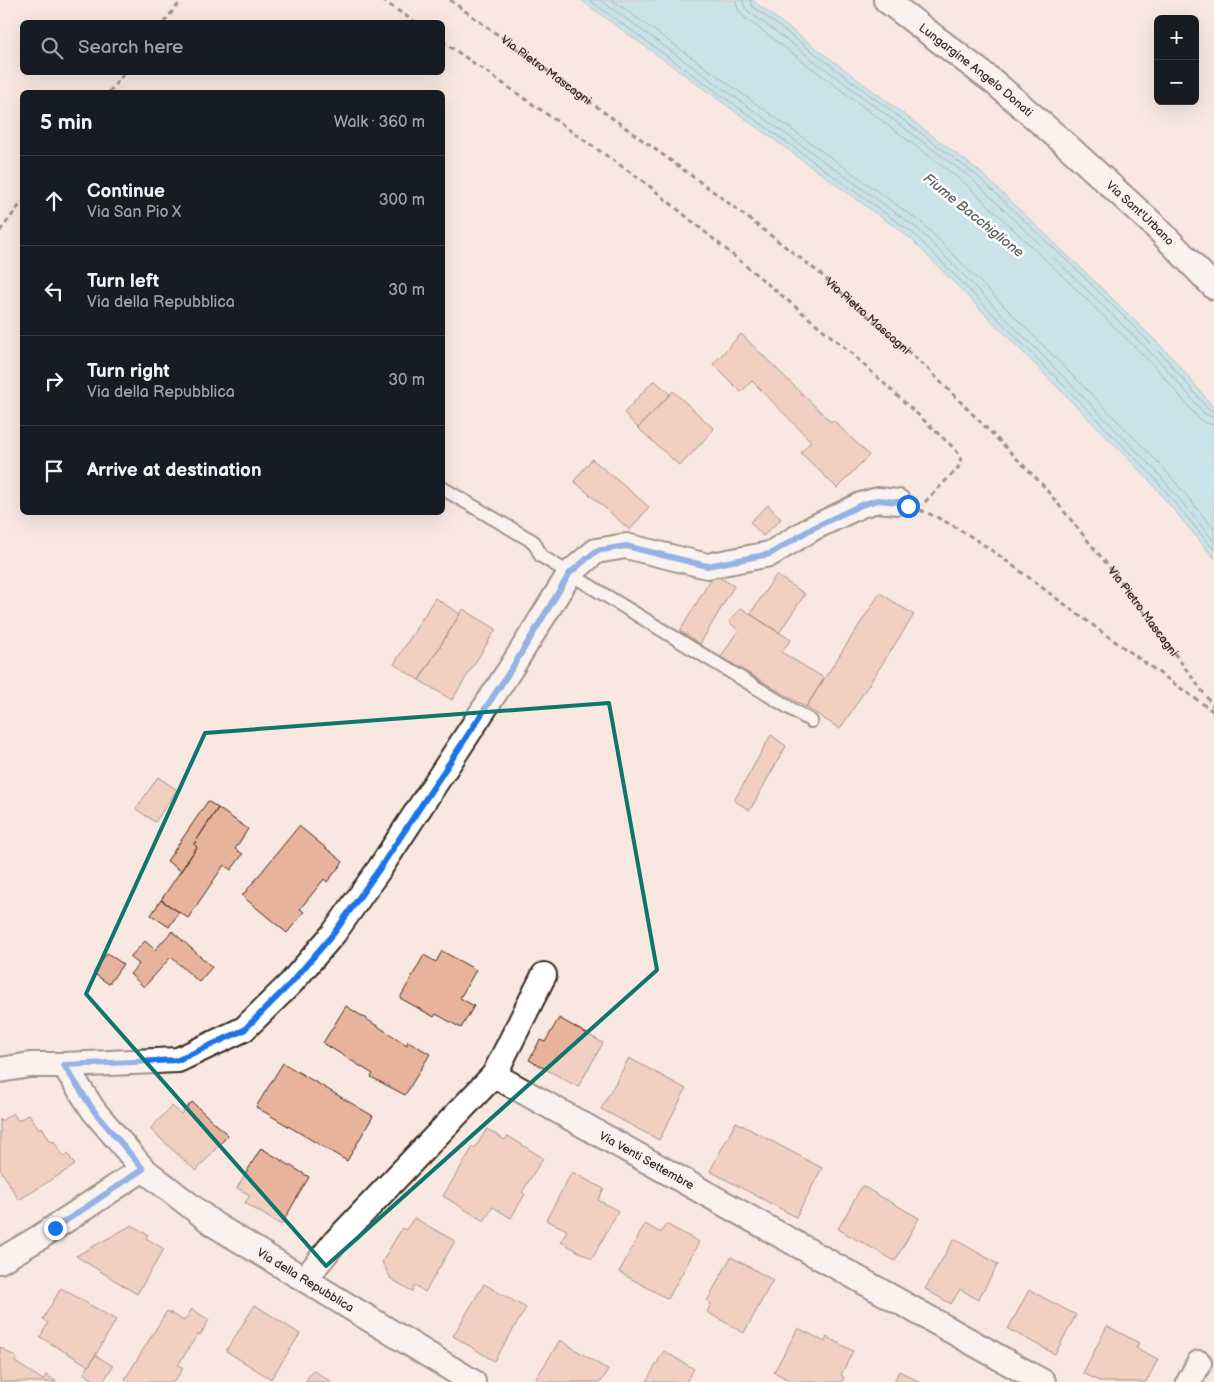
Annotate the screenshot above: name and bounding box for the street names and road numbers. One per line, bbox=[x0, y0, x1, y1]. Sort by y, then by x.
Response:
street label: Lungargine Angelo Donati bbox=[916, 21, 1036, 120]
street label: Via Pietro Mascagni bbox=[498, 32, 594, 109]
street label: Via Sant'Urbano bbox=[1103, 178, 1177, 249]
street label: Via Pietro Mascagni bbox=[822, 275, 913, 358]
street label: Via Pietro Mascagni bbox=[1104, 564, 1181, 660]
street label: Via Venti Settembre bbox=[596, 1128, 697, 1193]
street label: Via della Repubblica bbox=[254, 1245, 357, 1316]

